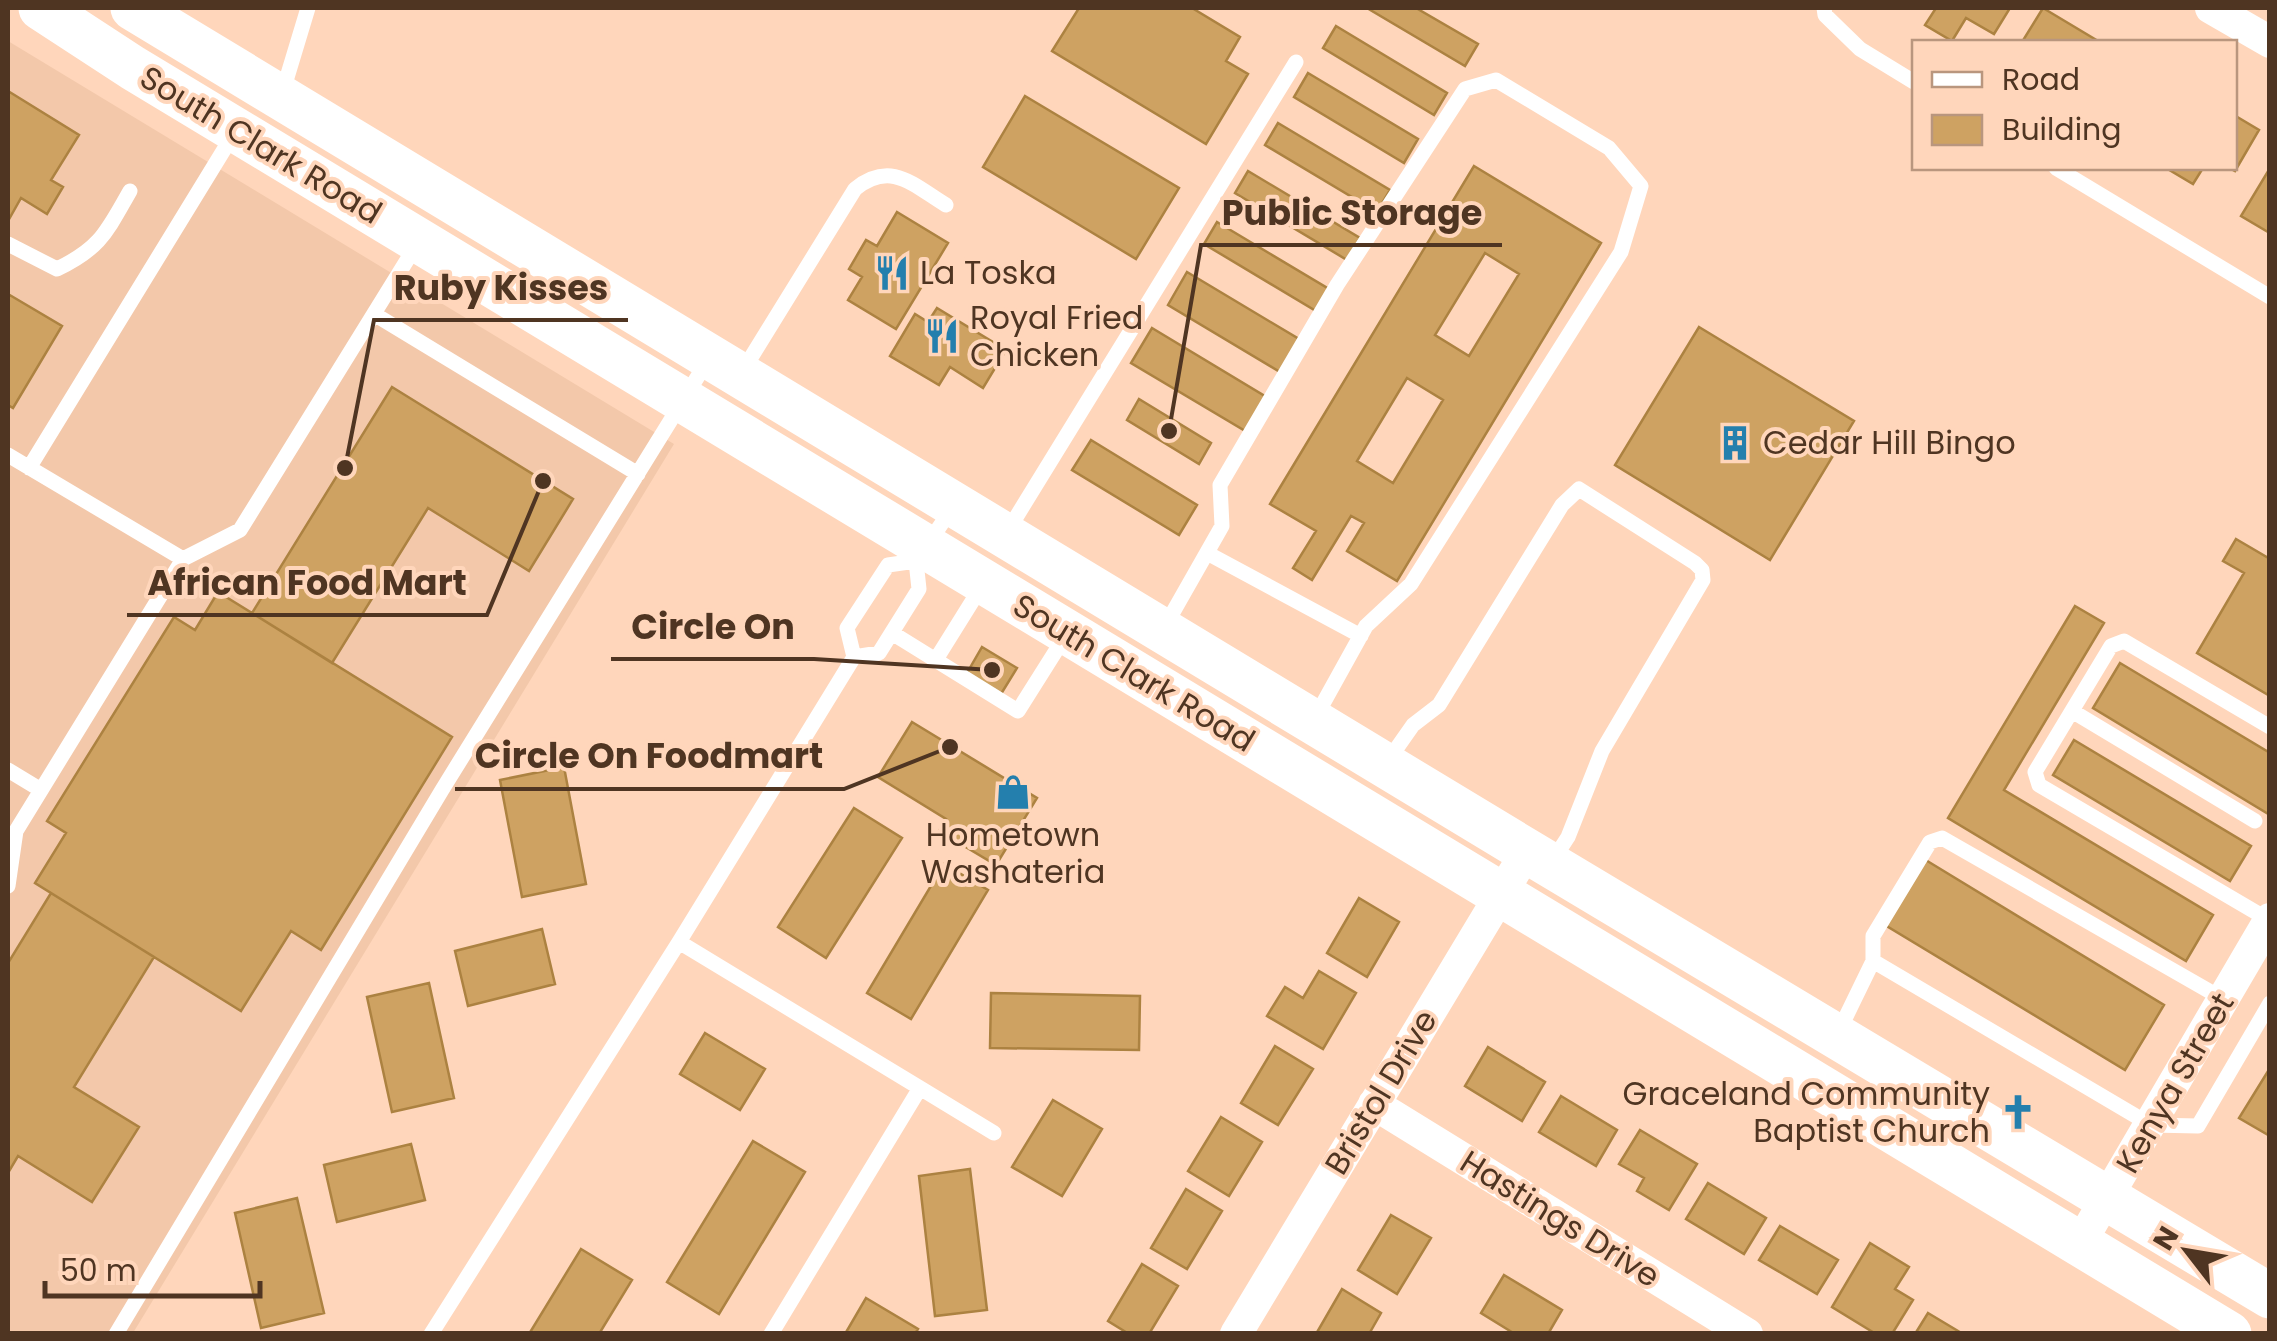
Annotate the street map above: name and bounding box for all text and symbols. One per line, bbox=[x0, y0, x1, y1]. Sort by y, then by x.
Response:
legend bbox=[1912, 40, 2237, 170]
street label: South Clark Road bbox=[132, 55, 391, 235]
text: Road bbox=[2002, 58, 2080, 101]
text: Building bbox=[2002, 108, 2122, 151]
callout: Public Storage bbox=[1201, 180, 1502, 245]
text: Public Storage bbox=[1222, 188, 1482, 237]
place label: La Toska bbox=[920, 250, 1057, 295]
restaurant icon: La Toska bbox=[873, 254, 911, 292]
callout: Ruby Kisses bbox=[374, 255, 628, 320]
text: Ruby Kisses bbox=[394, 263, 608, 312]
place label: Royal Fried Chicken bbox=[970, 295, 1143, 377]
restaurant icon: Royal Fried Chicken bbox=[923, 317, 961, 355]
place label: Cedar Hill Bingo bbox=[1763, 420, 2016, 465]
building icon: Cedar Hill Bingo bbox=[1716, 424, 1754, 462]
callout: African Food Mart bbox=[127, 550, 487, 615]
text: African Food Mart bbox=[147, 558, 467, 607]
street label: South Clark Road bbox=[1005, 583, 1264, 763]
callout: Circle On bbox=[611, 594, 814, 659]
text: Circle On bbox=[631, 602, 795, 651]
callout: Circle On Foodmart bbox=[455, 724, 844, 789]
text: Circle On Foodmart bbox=[475, 731, 823, 780]
shop icon: Hometown Washateria bbox=[994, 773, 1032, 811]
place label: Hometown Washateria bbox=[921, 812, 1105, 894]
street label: Kenya Street bbox=[2105, 984, 2244, 1181]
street label: Bristol Drive bbox=[1314, 1001, 1447, 1183]
place label: Graceland Community Baptist Church bbox=[1623, 1071, 1990, 1153]
church icon: Graceland Community Baptist Church bbox=[1999, 1093, 2037, 1131]
street label: Hastings Drive bbox=[1452, 1139, 1669, 1298]
north arrow bbox=[2137, 1201, 2237, 1301]
text: N bbox=[2144, 1219, 2188, 1257]
scale bar bbox=[45, 1236, 260, 1298]
text: 50 m bbox=[60, 1249, 137, 1292]

